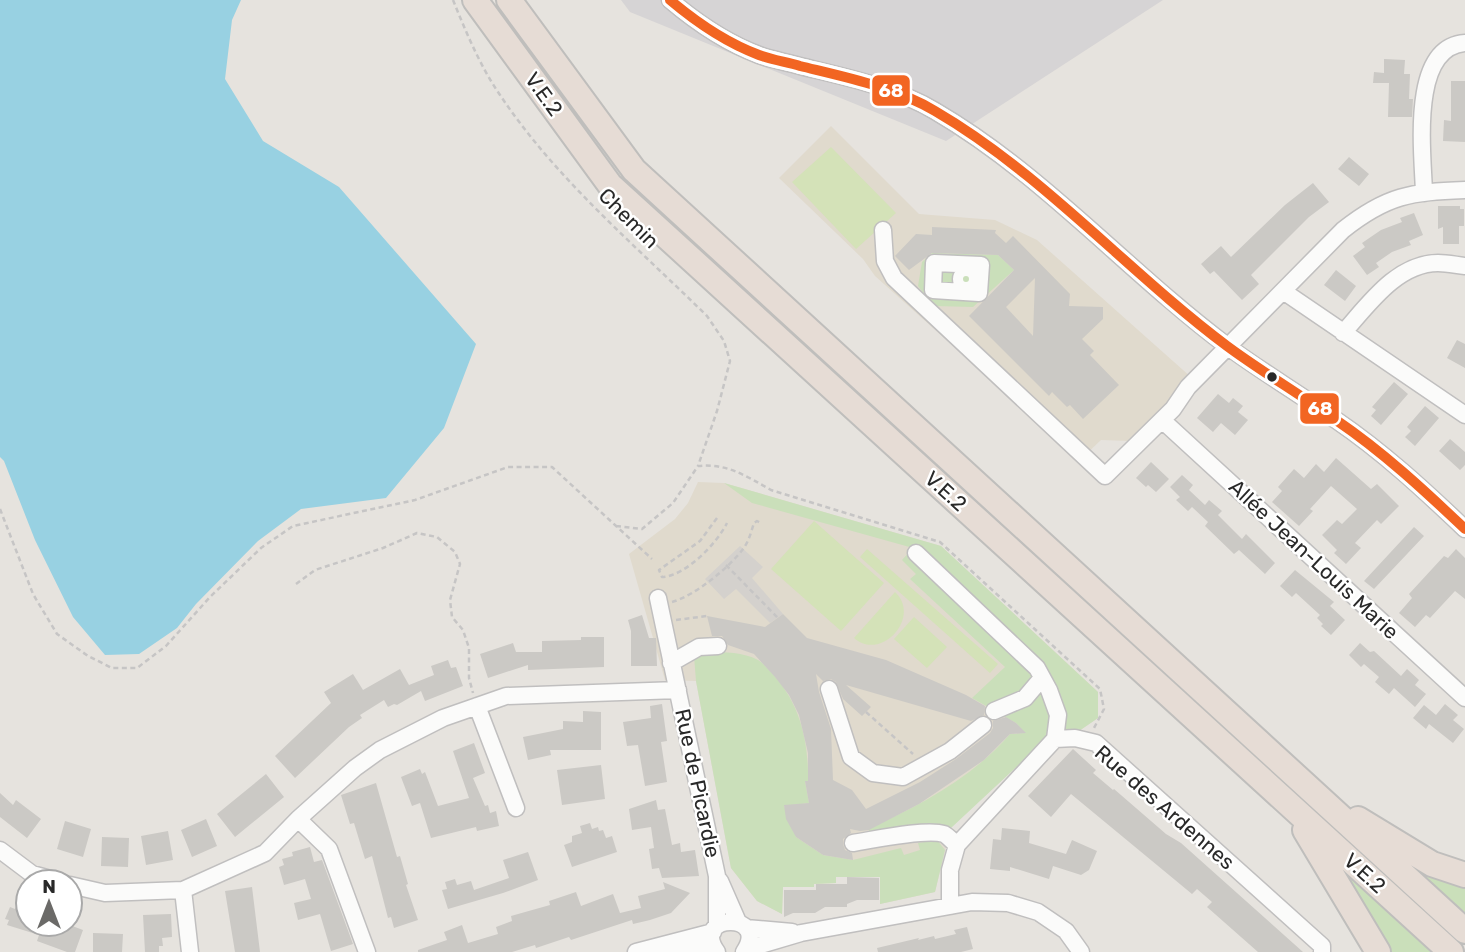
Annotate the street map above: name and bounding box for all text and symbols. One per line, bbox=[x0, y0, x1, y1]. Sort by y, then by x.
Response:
street label: V.E.2 bbox=[520, 67, 568, 121]
line badge: 68 bbox=[871, 74, 911, 107]
text: 68 bbox=[878, 79, 904, 102]
street label: Chemin bbox=[594, 183, 664, 253]
unlabelled marker bbox=[1265, 370, 1279, 384]
line badge: 68 bbox=[1299, 392, 1340, 425]
text: 68 bbox=[1307, 397, 1333, 420]
street label: V.E.2 bbox=[920, 466, 972, 516]
street label: Allée Jean-Louis Marie bbox=[1224, 474, 1404, 644]
street label: Rue de Picardie bbox=[670, 706, 726, 860]
street label: Rue des Ardennes bbox=[1090, 740, 1240, 874]
street label: V.E.2 bbox=[1339, 848, 1391, 898]
north arrow bbox=[14, 868, 84, 938]
text: N bbox=[42, 875, 56, 898]

